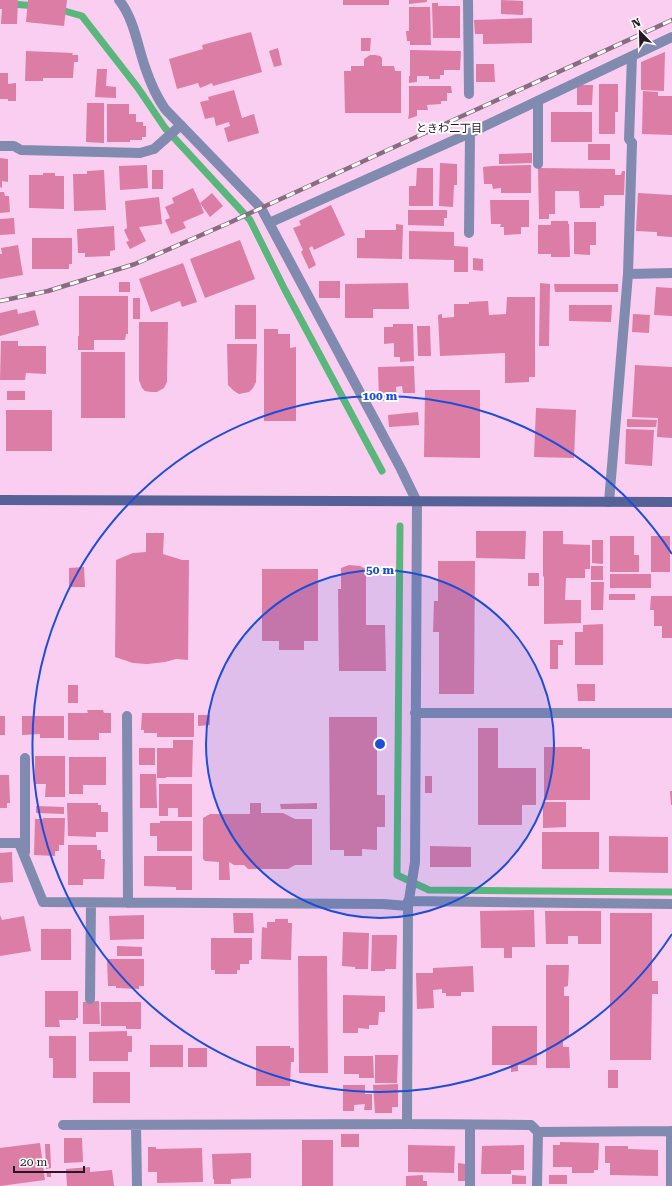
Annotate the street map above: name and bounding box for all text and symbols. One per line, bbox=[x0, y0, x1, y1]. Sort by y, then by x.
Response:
north arrow bbox=[620, 12, 660, 52]
text: N bbox=[630, 15, 643, 31]
district label: ときわ二丁目 bbox=[416, 122, 482, 135]
text: 100 m bbox=[363, 389, 398, 403]
text: 50 m bbox=[366, 563, 394, 577]
centre of rings bbox=[373, 737, 387, 751]
scale bar bbox=[14, 1148, 84, 1174]
text: 20 m bbox=[20, 1155, 47, 1169]

